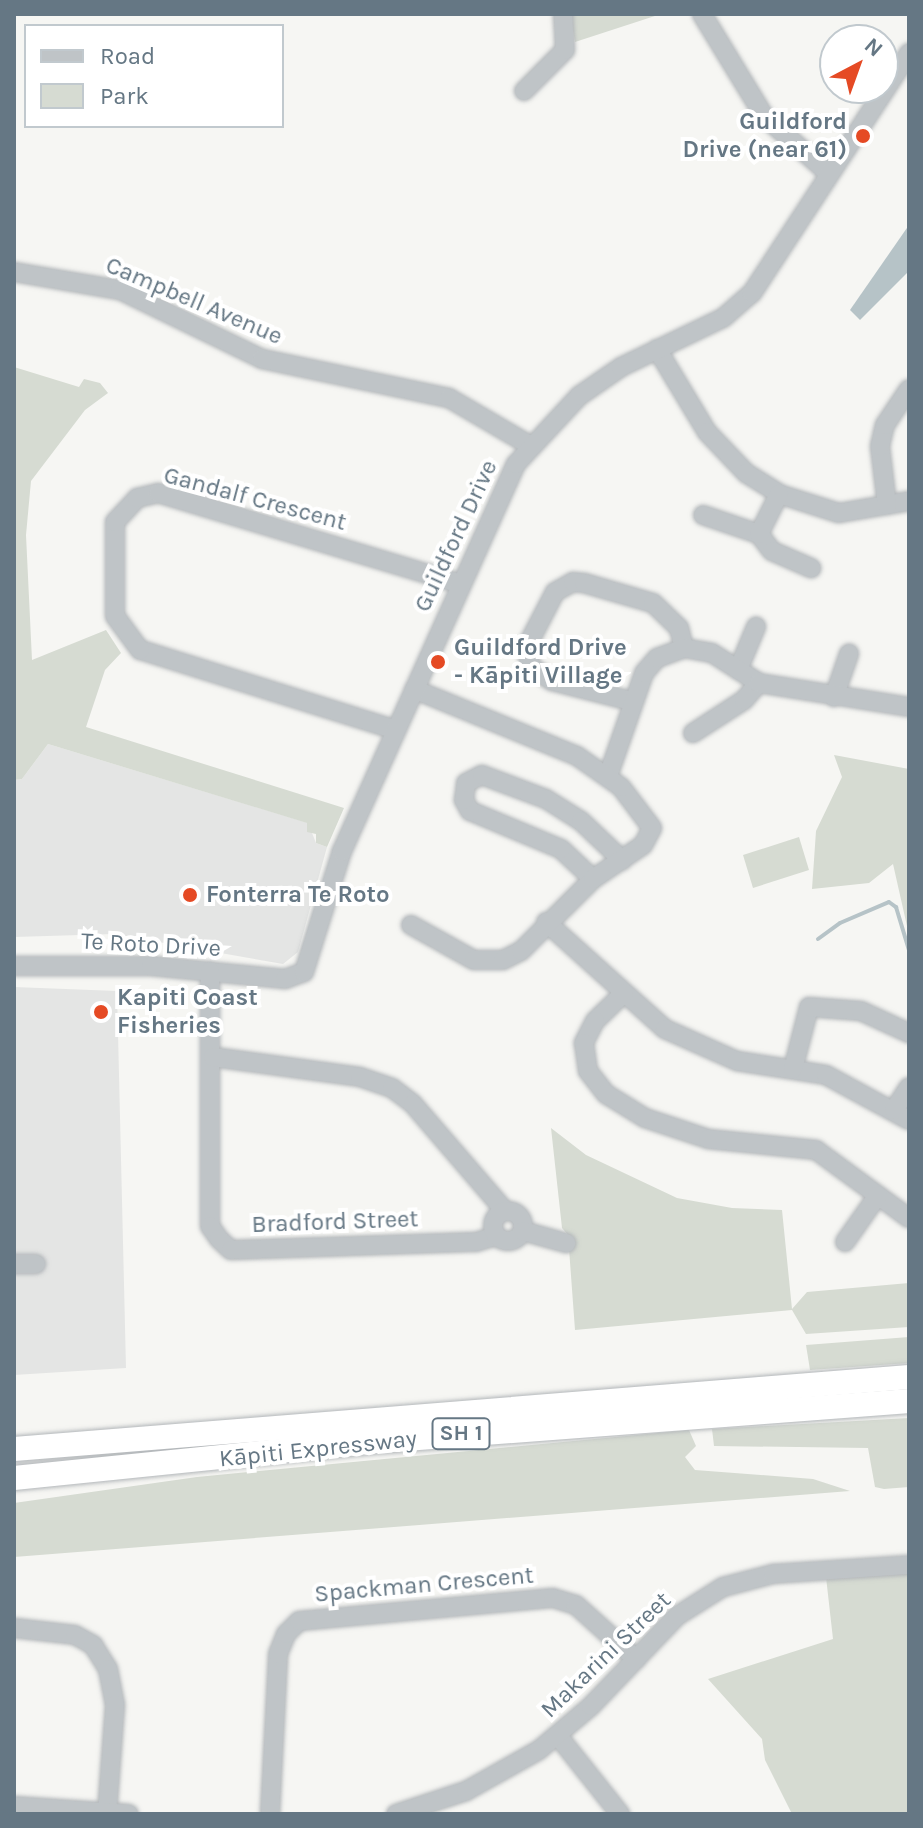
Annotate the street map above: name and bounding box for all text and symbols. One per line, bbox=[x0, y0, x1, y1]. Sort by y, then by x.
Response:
legend bbox=[24, 24, 284, 128]
north arrow bbox=[819, 24, 899, 104]
text: N bbox=[859, 32, 888, 62]
text: Road bbox=[100, 42, 155, 70]
text: Park bbox=[100, 82, 149, 110]
place label: Guildford Drive (near 61) bbox=[682, 108, 847, 164]
marker: Guildford Drive (near 61) bbox=[854, 127, 872, 145]
street label: Campbell Avenue bbox=[101, 251, 287, 351]
street label: Guildford Drive bbox=[408, 456, 504, 616]
street label: Gandalf Crescent bbox=[161, 461, 349, 537]
place label: Guildford Drive - Kāpiti Village bbox=[454, 634, 627, 690]
marker: Guildford Drive - Kāpiti Village bbox=[429, 653, 447, 671]
place label: Fonterra Te Roto bbox=[206, 881, 390, 909]
marker: Fonterra Te Roto bbox=[181, 886, 199, 904]
street label: Te Roto Drive bbox=[80, 927, 222, 963]
place label: Kapiti Coast Fisheries bbox=[117, 984, 258, 1040]
marker: Kapiti Coast Fisheries bbox=[92, 1003, 110, 1021]
street label: Bradford Street bbox=[251, 1205, 419, 1239]
road number: SH 1 bbox=[431, 1416, 491, 1452]
street label: Kāpiti Expressway bbox=[218, 1424, 418, 1474]
street label: Spackman Crescent bbox=[313, 1561, 535, 1609]
street label: Makarini Street bbox=[535, 1586, 677, 1724]

